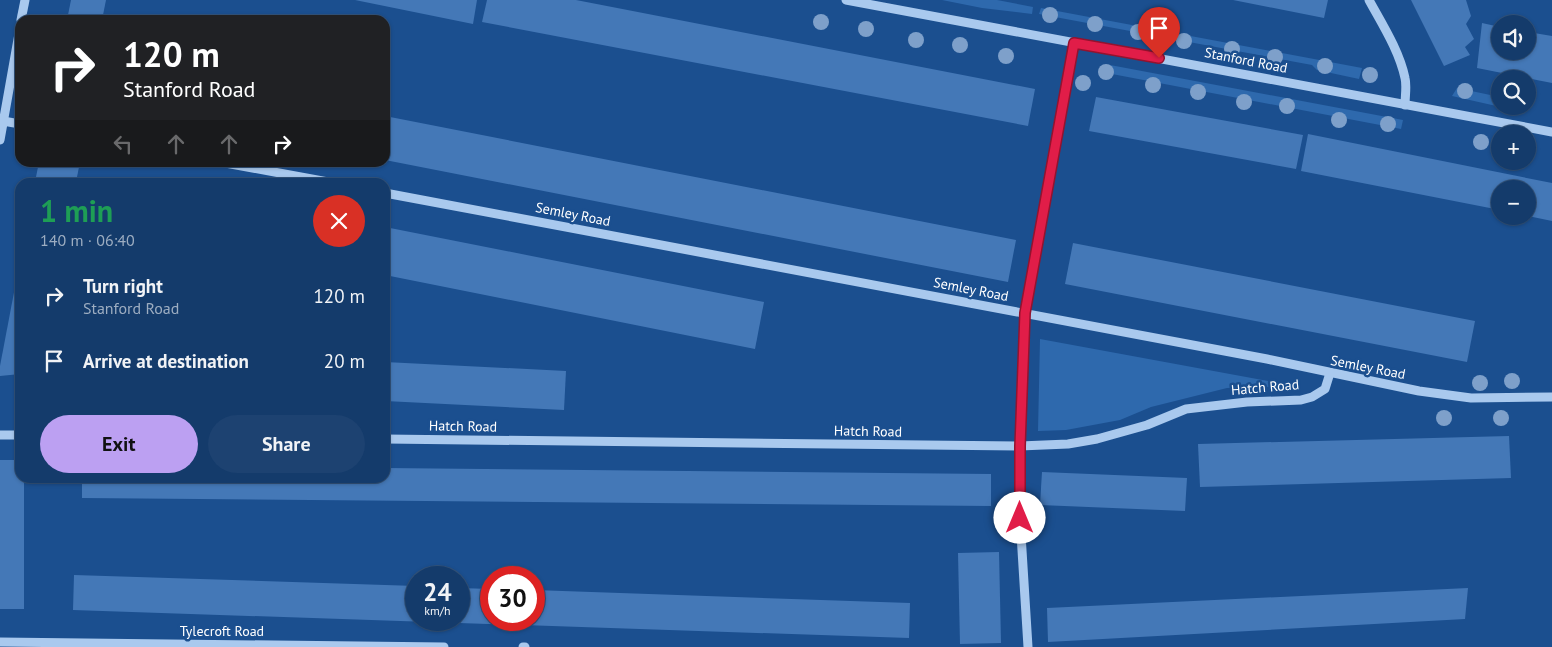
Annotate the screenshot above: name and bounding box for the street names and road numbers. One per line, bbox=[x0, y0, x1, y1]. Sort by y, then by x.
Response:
street label: Stanford Road bbox=[1203, 43, 1289, 77]
street label: Semley Road bbox=[534, 198, 612, 230]
street label: Semley Road bbox=[932, 273, 1010, 305]
street label: Semley Road bbox=[1329, 351, 1407, 383]
street label: Hatch Road bbox=[1230, 375, 1300, 399]
street label: Hatch Road bbox=[429, 416, 497, 436]
street label: Hatch Road bbox=[834, 421, 902, 441]
street label: Tylecroft Road bbox=[180, 622, 264, 640]

